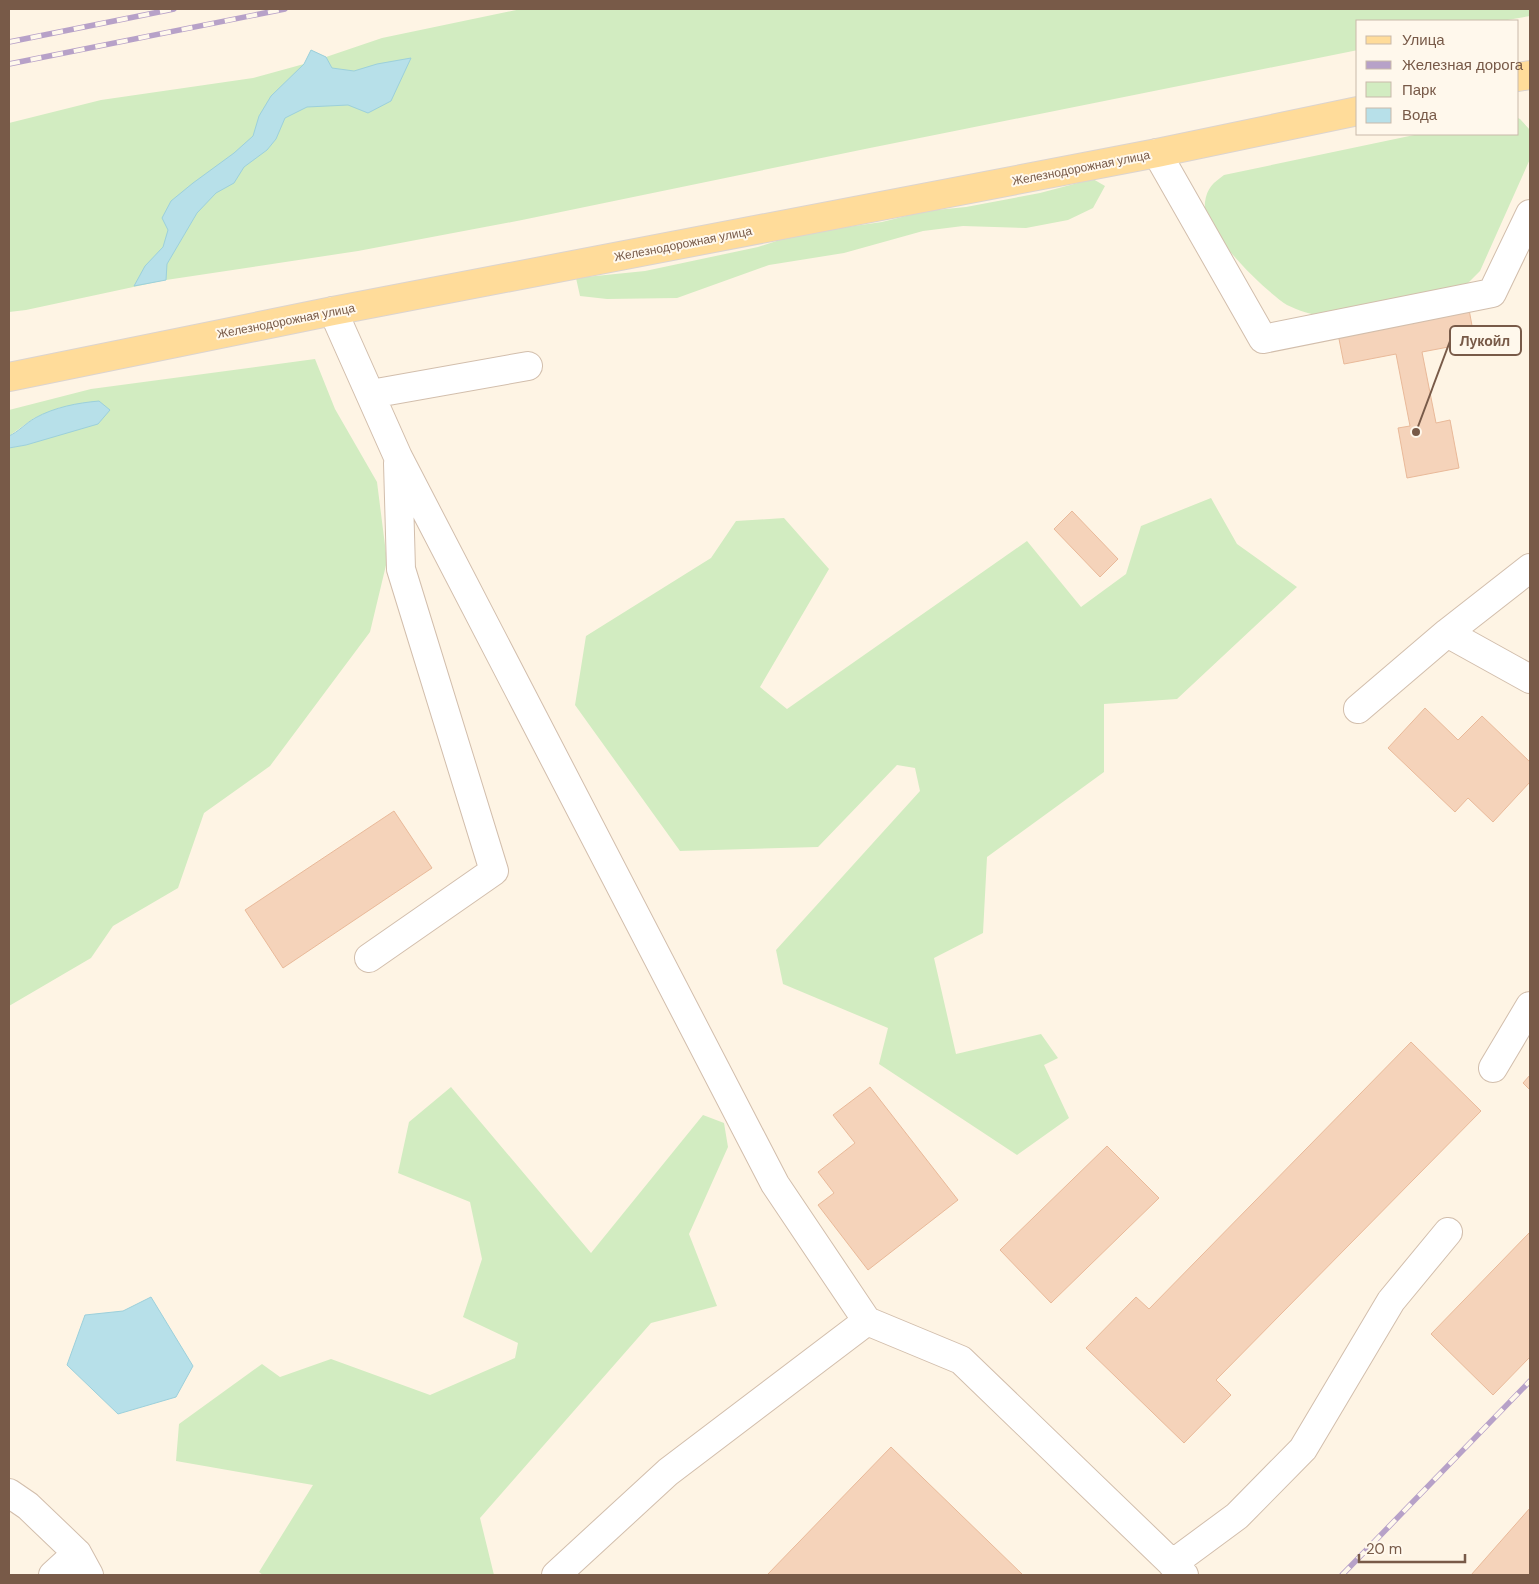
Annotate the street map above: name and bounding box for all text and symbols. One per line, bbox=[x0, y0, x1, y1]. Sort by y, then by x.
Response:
legend bbox=[1356, 20, 1519, 135]
text: Улица bbox=[1402, 30, 1445, 50]
text: Железная дорога bbox=[1402, 55, 1524, 75]
text: Парк bbox=[1402, 80, 1436, 100]
text: Вода bbox=[1402, 105, 1438, 125]
street label: Железнодорожная улица bbox=[1011, 147, 1152, 189]
street label: Железнодорожная улица bbox=[613, 223, 754, 265]
street label: Железнодорожная улица bbox=[216, 300, 357, 342]
callout: Лукойл bbox=[1450, 326, 1521, 355]
text: Лукойл bbox=[1460, 332, 1510, 350]
scale bar bbox=[1359, 1532, 1465, 1564]
text: 20 m bbox=[1366, 1539, 1402, 1559]

